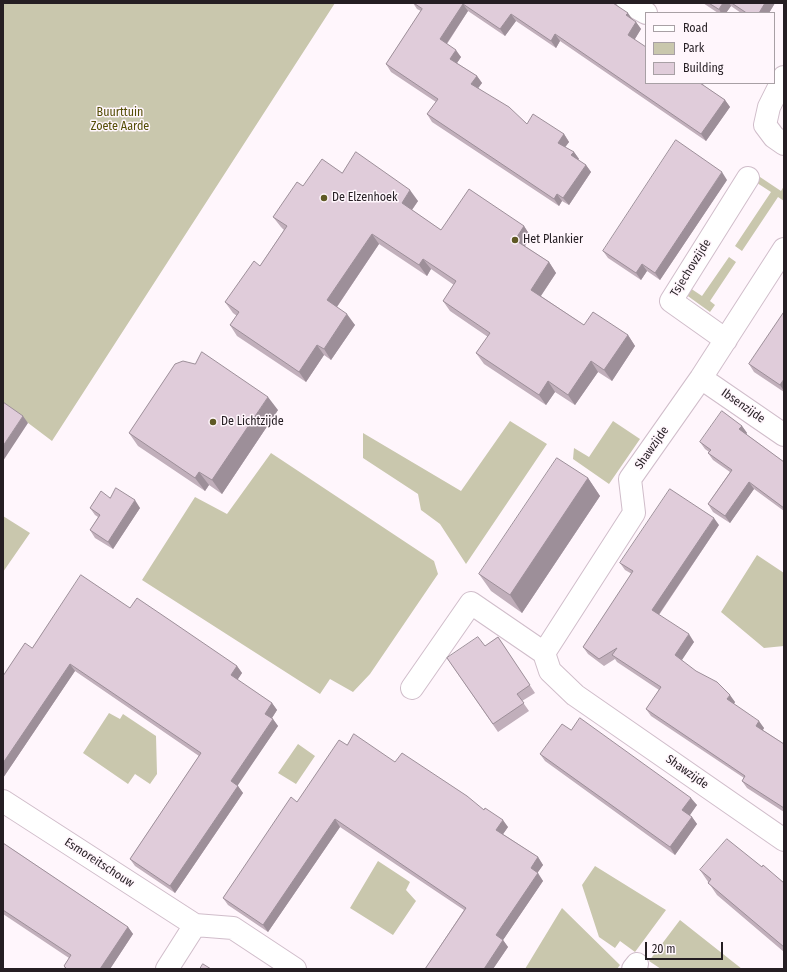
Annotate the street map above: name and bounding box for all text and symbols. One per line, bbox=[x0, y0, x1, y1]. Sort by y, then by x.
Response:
legend bbox=[645, 12, 775, 84]
text: Road bbox=[683, 21, 708, 35]
text: Park bbox=[683, 41, 704, 55]
text: Building bbox=[683, 61, 723, 75]
park label: Buurttuin Zoete Aarde bbox=[91, 106, 149, 134]
place label: De Elzenhoek bbox=[332, 191, 398, 205]
marker: De Elzenhoek bbox=[319, 193, 329, 203]
place label: Het Plankier bbox=[523, 233, 583, 247]
marker: Het Plankier bbox=[510, 235, 520, 245]
street label: Tsjechovzijde bbox=[668, 237, 714, 299]
street label: Ibsenzijde bbox=[718, 386, 768, 426]
place label: De Lichtzijde bbox=[221, 415, 284, 429]
marker: De Lichtzijde bbox=[208, 417, 218, 427]
street label: Shawzijde bbox=[632, 424, 672, 472]
street label: Shawzijde bbox=[663, 752, 711, 792]
street label: Esmoreitschouw bbox=[62, 835, 136, 891]
scale bar bbox=[647, 934, 725, 960]
text: 20 m bbox=[652, 942, 676, 956]

